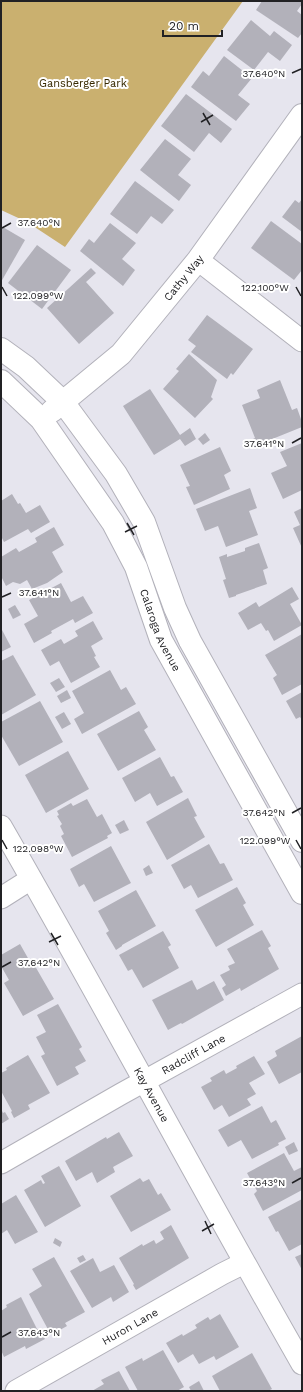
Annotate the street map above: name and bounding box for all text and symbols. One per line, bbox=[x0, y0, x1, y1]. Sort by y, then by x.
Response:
scale bar bbox=[163, 12, 222, 38]
text: 20 m bbox=[169, 19, 199, 33]
text: 37.640°N bbox=[243, 68, 285, 79]
park label: Gansberger Park bbox=[39, 77, 127, 90]
text: 37.640°N bbox=[18, 217, 60, 228]
street label: Cathy Way bbox=[161, 252, 206, 303]
text: 122.100°W bbox=[241, 282, 289, 293]
text: 122.099°W bbox=[13, 290, 64, 301]
text: 37.641°N bbox=[244, 438, 284, 449]
text: 37.641°N bbox=[19, 587, 59, 598]
street label: Calaroga Avenue bbox=[137, 587, 184, 674]
text: 37.642°N bbox=[243, 807, 285, 818]
text: 122.099°W bbox=[240, 835, 291, 846]
text: 122.098°W bbox=[13, 843, 64, 854]
text: 37.642°N bbox=[18, 957, 60, 968]
street label: Radcliff Lane bbox=[159, 1031, 227, 1077]
street label: Kay Avenue bbox=[131, 1065, 172, 1124]
text: 37.643°N bbox=[243, 1177, 285, 1188]
street label: Huron Lane bbox=[100, 1305, 160, 1347]
text: 37.643°N bbox=[18, 1327, 60, 1338]

